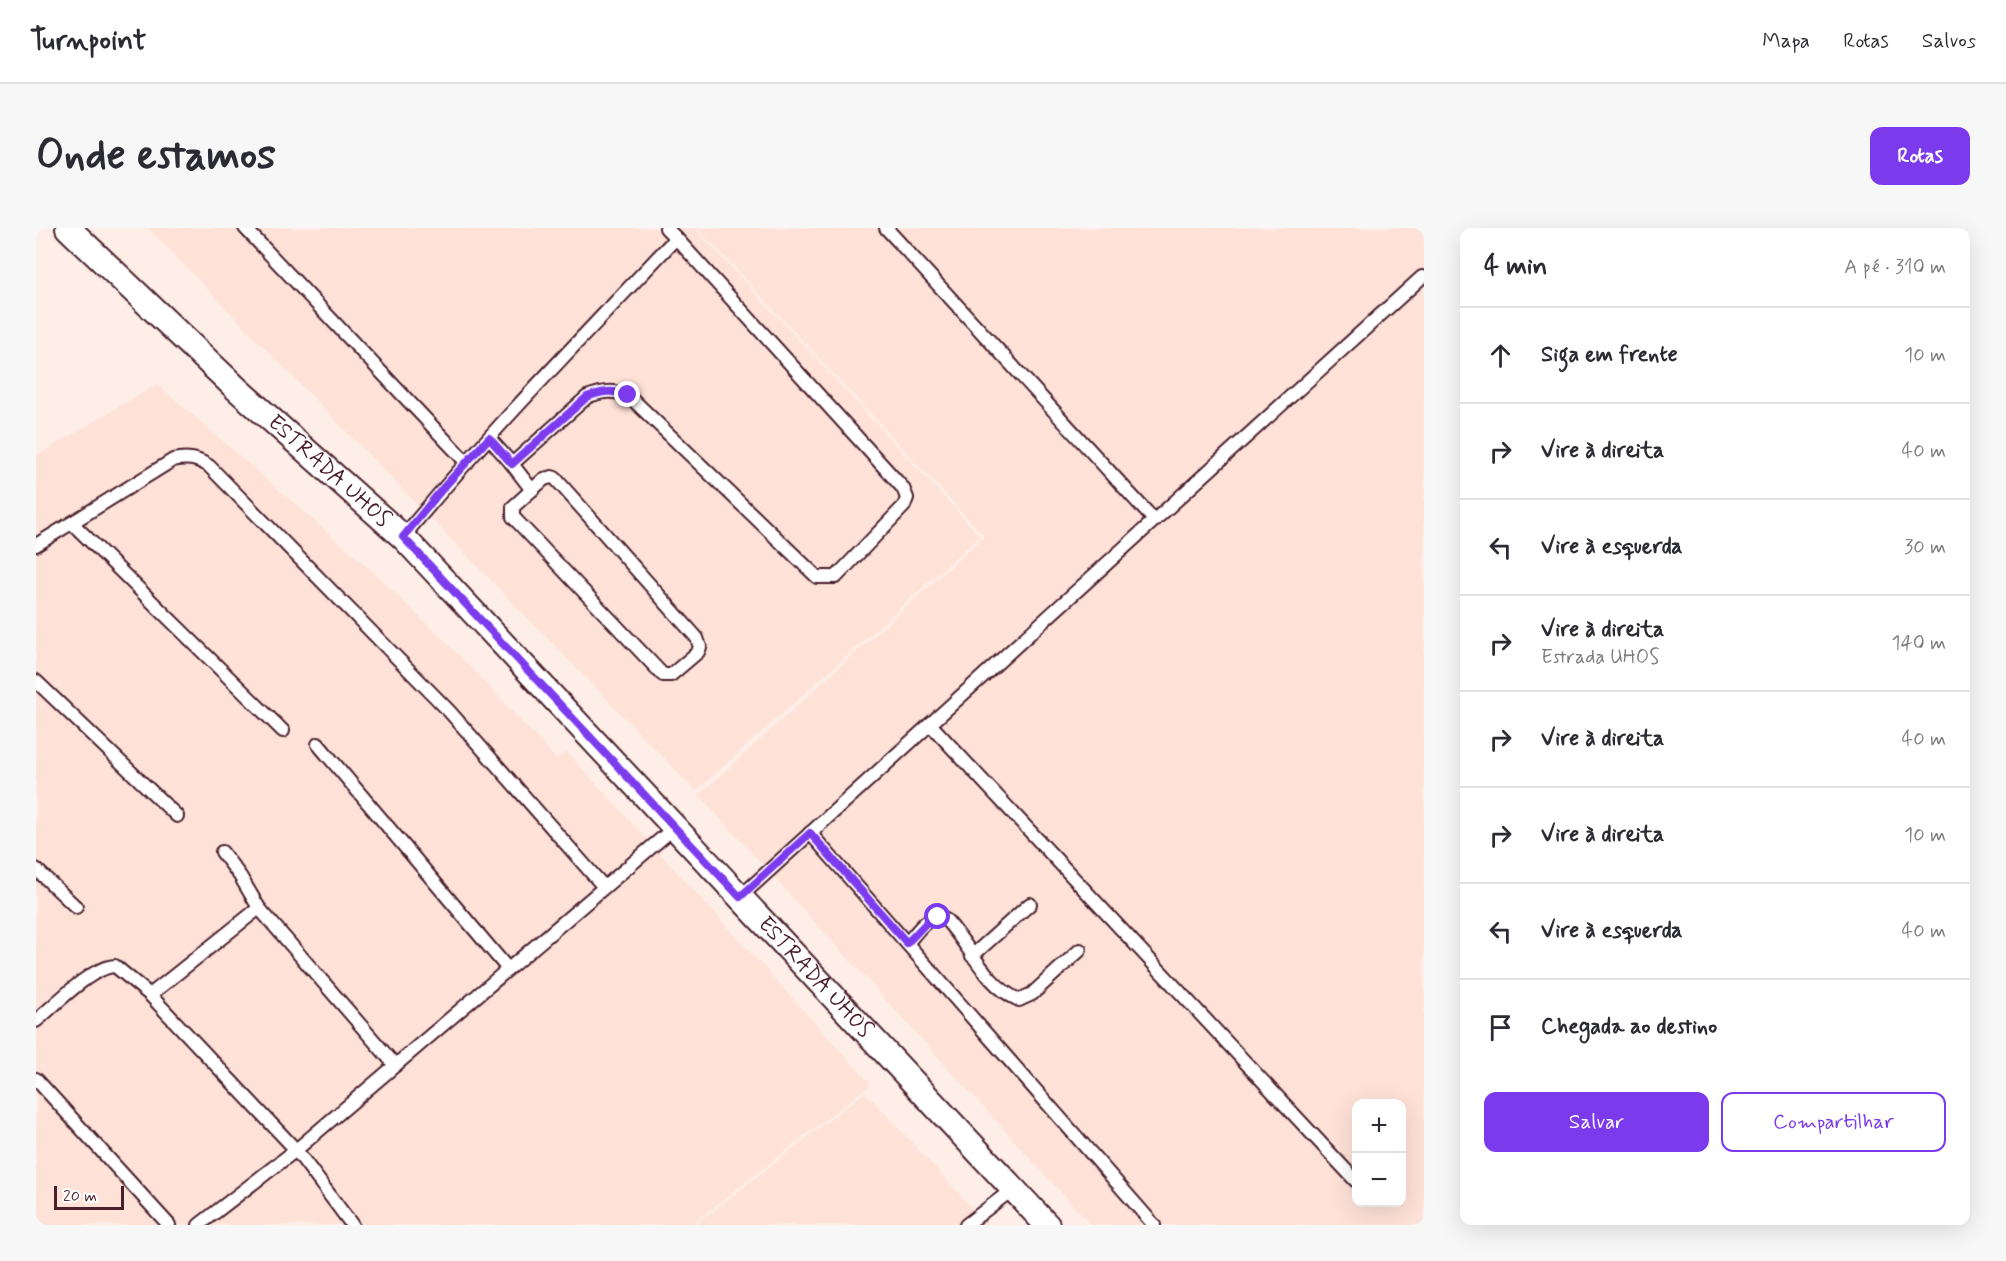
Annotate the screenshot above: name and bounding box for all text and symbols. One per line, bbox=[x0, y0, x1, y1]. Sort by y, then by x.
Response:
text: Turnpoint bbox=[30, 23, 146, 60]
text: Mapa bbox=[1762, 27, 1810, 55]
text: Rotas bbox=[1843, 27, 1889, 55]
text: Salvos bbox=[1922, 27, 1976, 55]
button: Rotas bbox=[1870, 127, 1970, 185]
text: Onde estamos bbox=[36, 129, 276, 184]
text: 4 min bbox=[1484, 250, 1547, 284]
text: A pé · 310 m bbox=[1844, 254, 1946, 281]
icon: ahead bbox=[1484, 339, 1517, 372]
text: Siga em frente bbox=[1541, 341, 1678, 369]
text: 10 m bbox=[1904, 342, 1946, 369]
route end bbox=[614, 381, 640, 407]
street label: ESTRADA UHOS bbox=[262, 409, 397, 534]
icon: right bbox=[1484, 435, 1517, 468]
text: Vire à direita bbox=[1541, 437, 1664, 465]
text: 40 m bbox=[1902, 438, 1946, 465]
icon: left bbox=[1484, 531, 1517, 564]
text: Vire à esquerda bbox=[1541, 533, 1682, 561]
text: 30 m bbox=[1904, 534, 1946, 561]
text: Vire à direita bbox=[1541, 616, 1664, 644]
icon: right bbox=[1484, 627, 1517, 660]
text: 140 m bbox=[1892, 630, 1946, 657]
text: Estrada UHOS bbox=[1541, 644, 1659, 671]
icon: right bbox=[1484, 723, 1517, 756]
text: Vire à direita bbox=[1541, 725, 1664, 753]
text: 40 m bbox=[1902, 726, 1946, 753]
icon: right bbox=[1484, 819, 1517, 852]
text: Vire à direita bbox=[1541, 821, 1664, 849]
text: 10 m bbox=[1904, 822, 1946, 849]
route start bbox=[924, 903, 950, 929]
street label: ESTRADA UHOS bbox=[752, 911, 879, 1044]
icon: left bbox=[1484, 915, 1517, 948]
text: Vire à esquerda bbox=[1541, 917, 1682, 945]
text: 40 m bbox=[1902, 918, 1946, 945]
icon: arrive bbox=[1484, 1011, 1517, 1044]
text: Chegada ao destino bbox=[1541, 1013, 1717, 1041]
button: Salvar bbox=[1484, 1092, 1709, 1152]
button: Compartilhar bbox=[1721, 1092, 1946, 1152]
map controls bbox=[1352, 1099, 1406, 1207]
button: + bbox=[1352, 1099, 1406, 1153]
button: − bbox=[1352, 1153, 1406, 1207]
scale bar bbox=[54, 1183, 124, 1210]
text: 20 m bbox=[63, 1186, 97, 1207]

